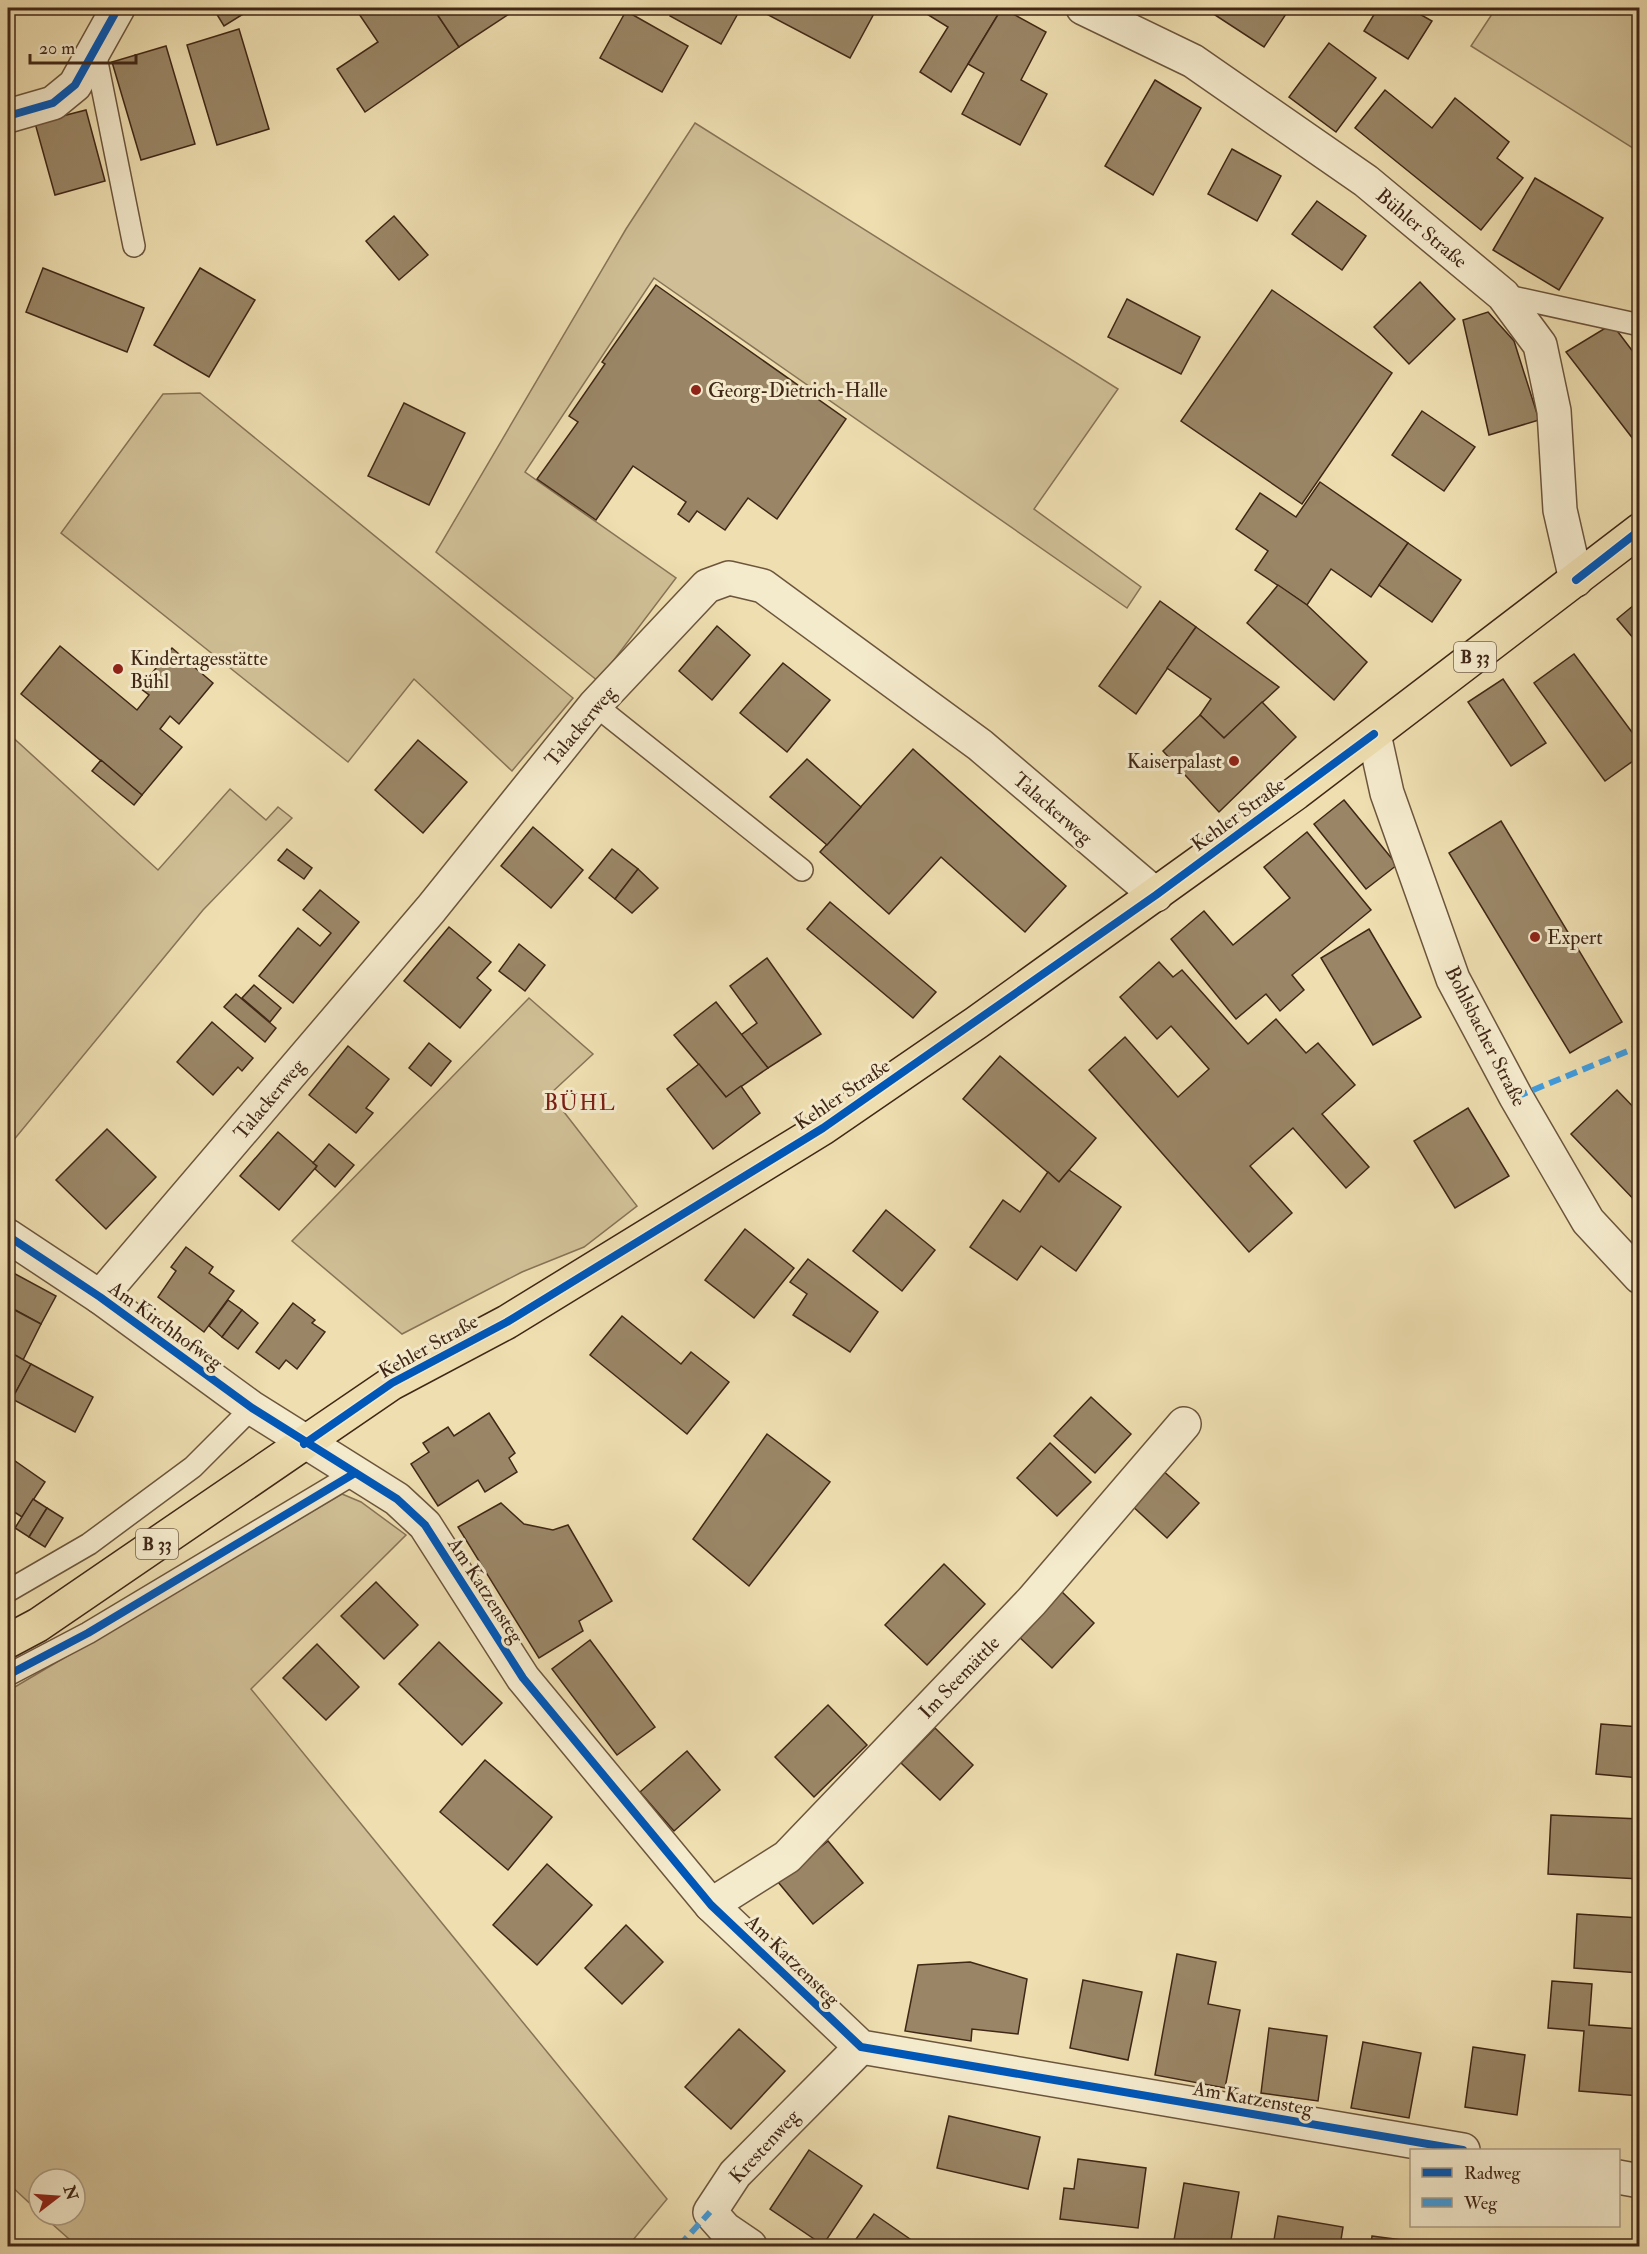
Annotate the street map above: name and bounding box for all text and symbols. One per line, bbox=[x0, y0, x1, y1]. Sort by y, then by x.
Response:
scale bar bbox=[30, 27, 136, 65]
text: 20 m bbox=[39, 37, 75, 60]
street label: Bühler Straße bbox=[1371, 183, 1472, 274]
place label: Georg-Dietrich-Halle bbox=[708, 378, 888, 403]
marker: Georg-Dietrich-Halle bbox=[689, 383, 703, 397]
road number: B 33 bbox=[1454, 642, 1496, 672]
place label: Kindertagesstätte Bühl bbox=[130, 646, 268, 694]
marker: Kindertagesstätte Bühl bbox=[111, 662, 125, 676]
street label: Talackerweg bbox=[539, 680, 622, 772]
place label: Kaiserpalast bbox=[1127, 749, 1223, 775]
marker: Kaiserpalast bbox=[1227, 754, 1241, 768]
street label: Talackerweg bbox=[1008, 767, 1099, 851]
street label: Kehler Straße bbox=[1186, 772, 1290, 857]
place label: Expert bbox=[1547, 925, 1603, 951]
marker: Expert bbox=[1528, 930, 1542, 944]
street label: Bohlsbacher Straße bbox=[1439, 962, 1532, 1111]
street label: Talackerweg bbox=[228, 1053, 311, 1145]
street label: Kehler Straße bbox=[790, 1053, 895, 1136]
district label: BÜHL bbox=[544, 1089, 616, 1117]
street label: Am Kirchhofweg bbox=[103, 1275, 228, 1376]
street label: Kehler Straße bbox=[374, 1309, 482, 1384]
road number: B 33 bbox=[136, 1529, 178, 1559]
street label: Am Katzensteg bbox=[442, 1532, 530, 1649]
street label: Im Seemättle bbox=[914, 1631, 1005, 1724]
street label: Am Katzensteg bbox=[740, 1909, 846, 2012]
street label: Am Katzensteg bbox=[1190, 2076, 1316, 2122]
street label: Krestenweg bbox=[724, 2103, 806, 2188]
legend bbox=[1410, 2149, 1620, 2227]
text: Radweg bbox=[1464, 2162, 1522, 2185]
north arrow bbox=[27, 2167, 87, 2227]
text: N bbox=[58, 2182, 82, 2203]
text: Weg bbox=[1463, 2192, 1498, 2215]

